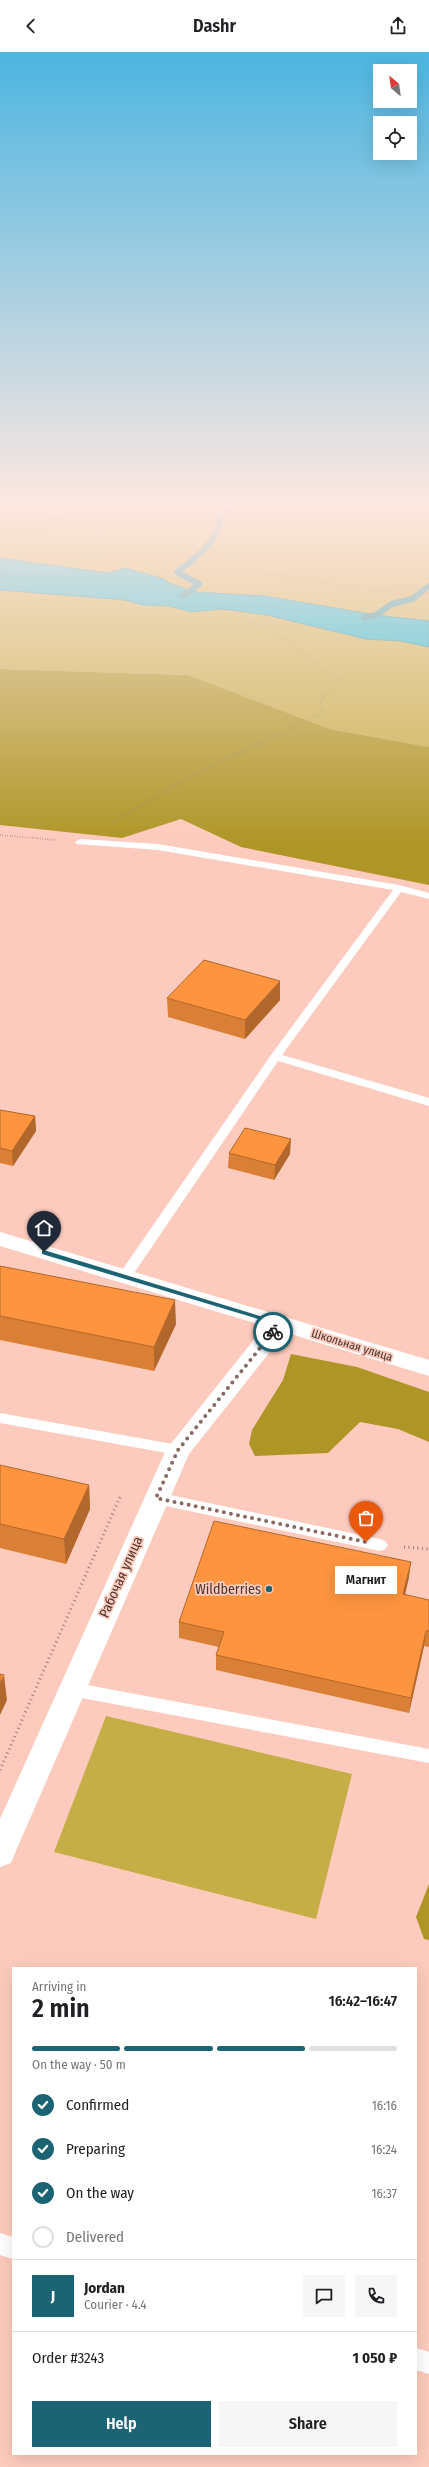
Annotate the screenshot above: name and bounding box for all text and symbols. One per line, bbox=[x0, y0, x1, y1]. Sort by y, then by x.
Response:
icon: back bbox=[20, 15, 42, 37]
text: Dashr bbox=[193, 15, 236, 37]
icon: share bbox=[387, 15, 409, 37]
north arrow bbox=[373, 64, 417, 108]
map controls bbox=[373, 64, 417, 160]
button: locate bbox=[373, 116, 417, 160]
pin bbox=[27, 1211, 61, 1252]
icon: home bbox=[33, 1217, 55, 1239]
courier bbox=[253, 1312, 293, 1352]
icon: bike bbox=[262, 1321, 284, 1343]
street label: Школьная улица bbox=[310, 1326, 395, 1364]
pin bbox=[349, 1501, 383, 1542]
icon: bag bbox=[355, 1507, 377, 1529]
street label: Рабочая улица bbox=[96, 1534, 147, 1620]
callout: Магнит bbox=[335, 1566, 397, 1594]
text: Магнит bbox=[346, 1572, 386, 1587]
place label: Wildberries bbox=[195, 1581, 261, 1598]
marker: Wildberries bbox=[264, 1584, 274, 1594]
text: Arriving in bbox=[32, 1979, 86, 1994]
text: 16:42–16:47 bbox=[328, 1992, 397, 2010]
text: 2 min bbox=[32, 1993, 90, 2024]
text: On the way · 50 m bbox=[32, 2057, 126, 2072]
icon: check bbox=[32, 2094, 54, 2116]
text: Confirmed bbox=[66, 2096, 129, 2114]
text: 16:16 bbox=[372, 2098, 397, 2113]
icon: check bbox=[32, 2138, 54, 2160]
text: Preparing bbox=[66, 2140, 125, 2158]
text: 16:24 bbox=[371, 2142, 397, 2157]
icon: check bbox=[32, 2182, 54, 2204]
text: On the way bbox=[66, 2184, 134, 2202]
text: 16:37 bbox=[372, 2186, 397, 2201]
text: Delivered bbox=[66, 2228, 124, 2246]
button: chat bbox=[303, 2275, 345, 2317]
button: phone bbox=[355, 2275, 397, 2317]
text: Jordan bbox=[84, 2279, 125, 2297]
text: J bbox=[51, 2287, 55, 2305]
text: Courier · 4.4 bbox=[84, 2297, 147, 2312]
text: Order #3243 bbox=[32, 2349, 104, 2367]
text: 1 050 ₽ bbox=[353, 2349, 397, 2367]
button: Help bbox=[32, 2401, 211, 2447]
button: Share bbox=[219, 2401, 397, 2447]

